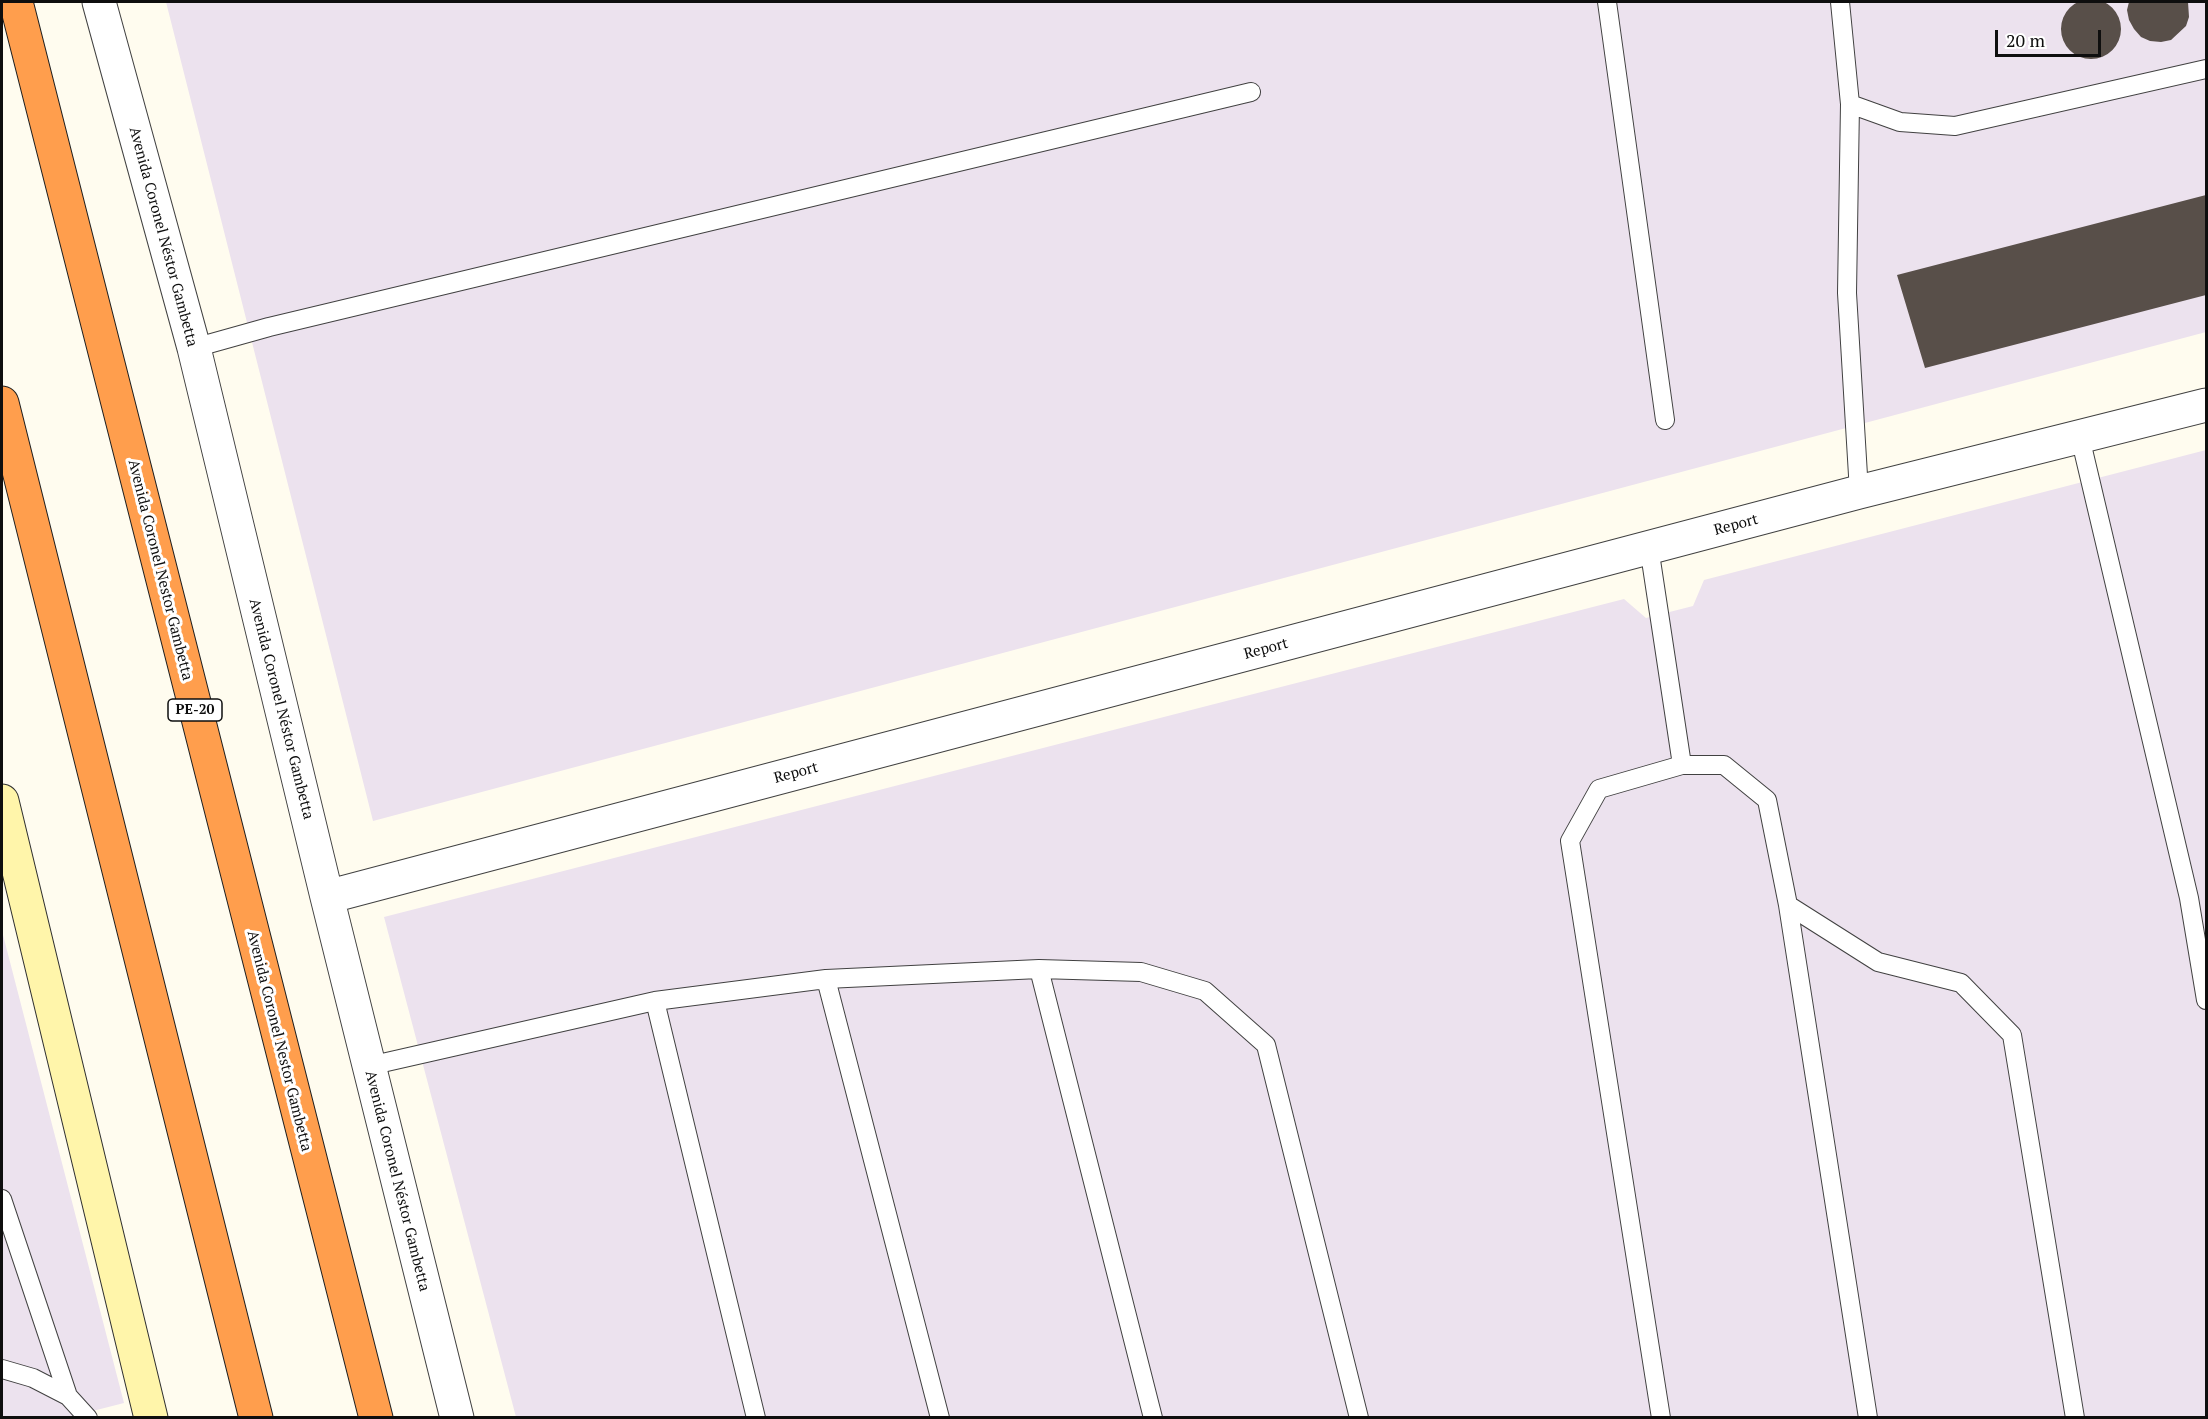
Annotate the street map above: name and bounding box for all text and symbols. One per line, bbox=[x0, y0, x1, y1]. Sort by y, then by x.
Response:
scale bar bbox=[1998, 18, 2104, 56]
text: 20 m bbox=[2006, 28, 2045, 52]
street label: Avenida Coronel Néstor Gambetta bbox=[125, 125, 201, 349]
street label: Avenida Coronel Nestor Gambetta bbox=[124, 458, 196, 682]
street label: Report bbox=[1712, 510, 1760, 540]
street label: Avenida Coronel Néstor Gambetta bbox=[245, 597, 317, 821]
street label: Report bbox=[1242, 634, 1290, 664]
road number: PE-20 bbox=[168, 699, 222, 721]
street label: Report bbox=[772, 758, 820, 788]
street label: Avenida Coronel Nestor Gambetta bbox=[243, 929, 315, 1153]
street label: Avenida Coronel Néstor Gambetta bbox=[361, 1069, 433, 1293]

